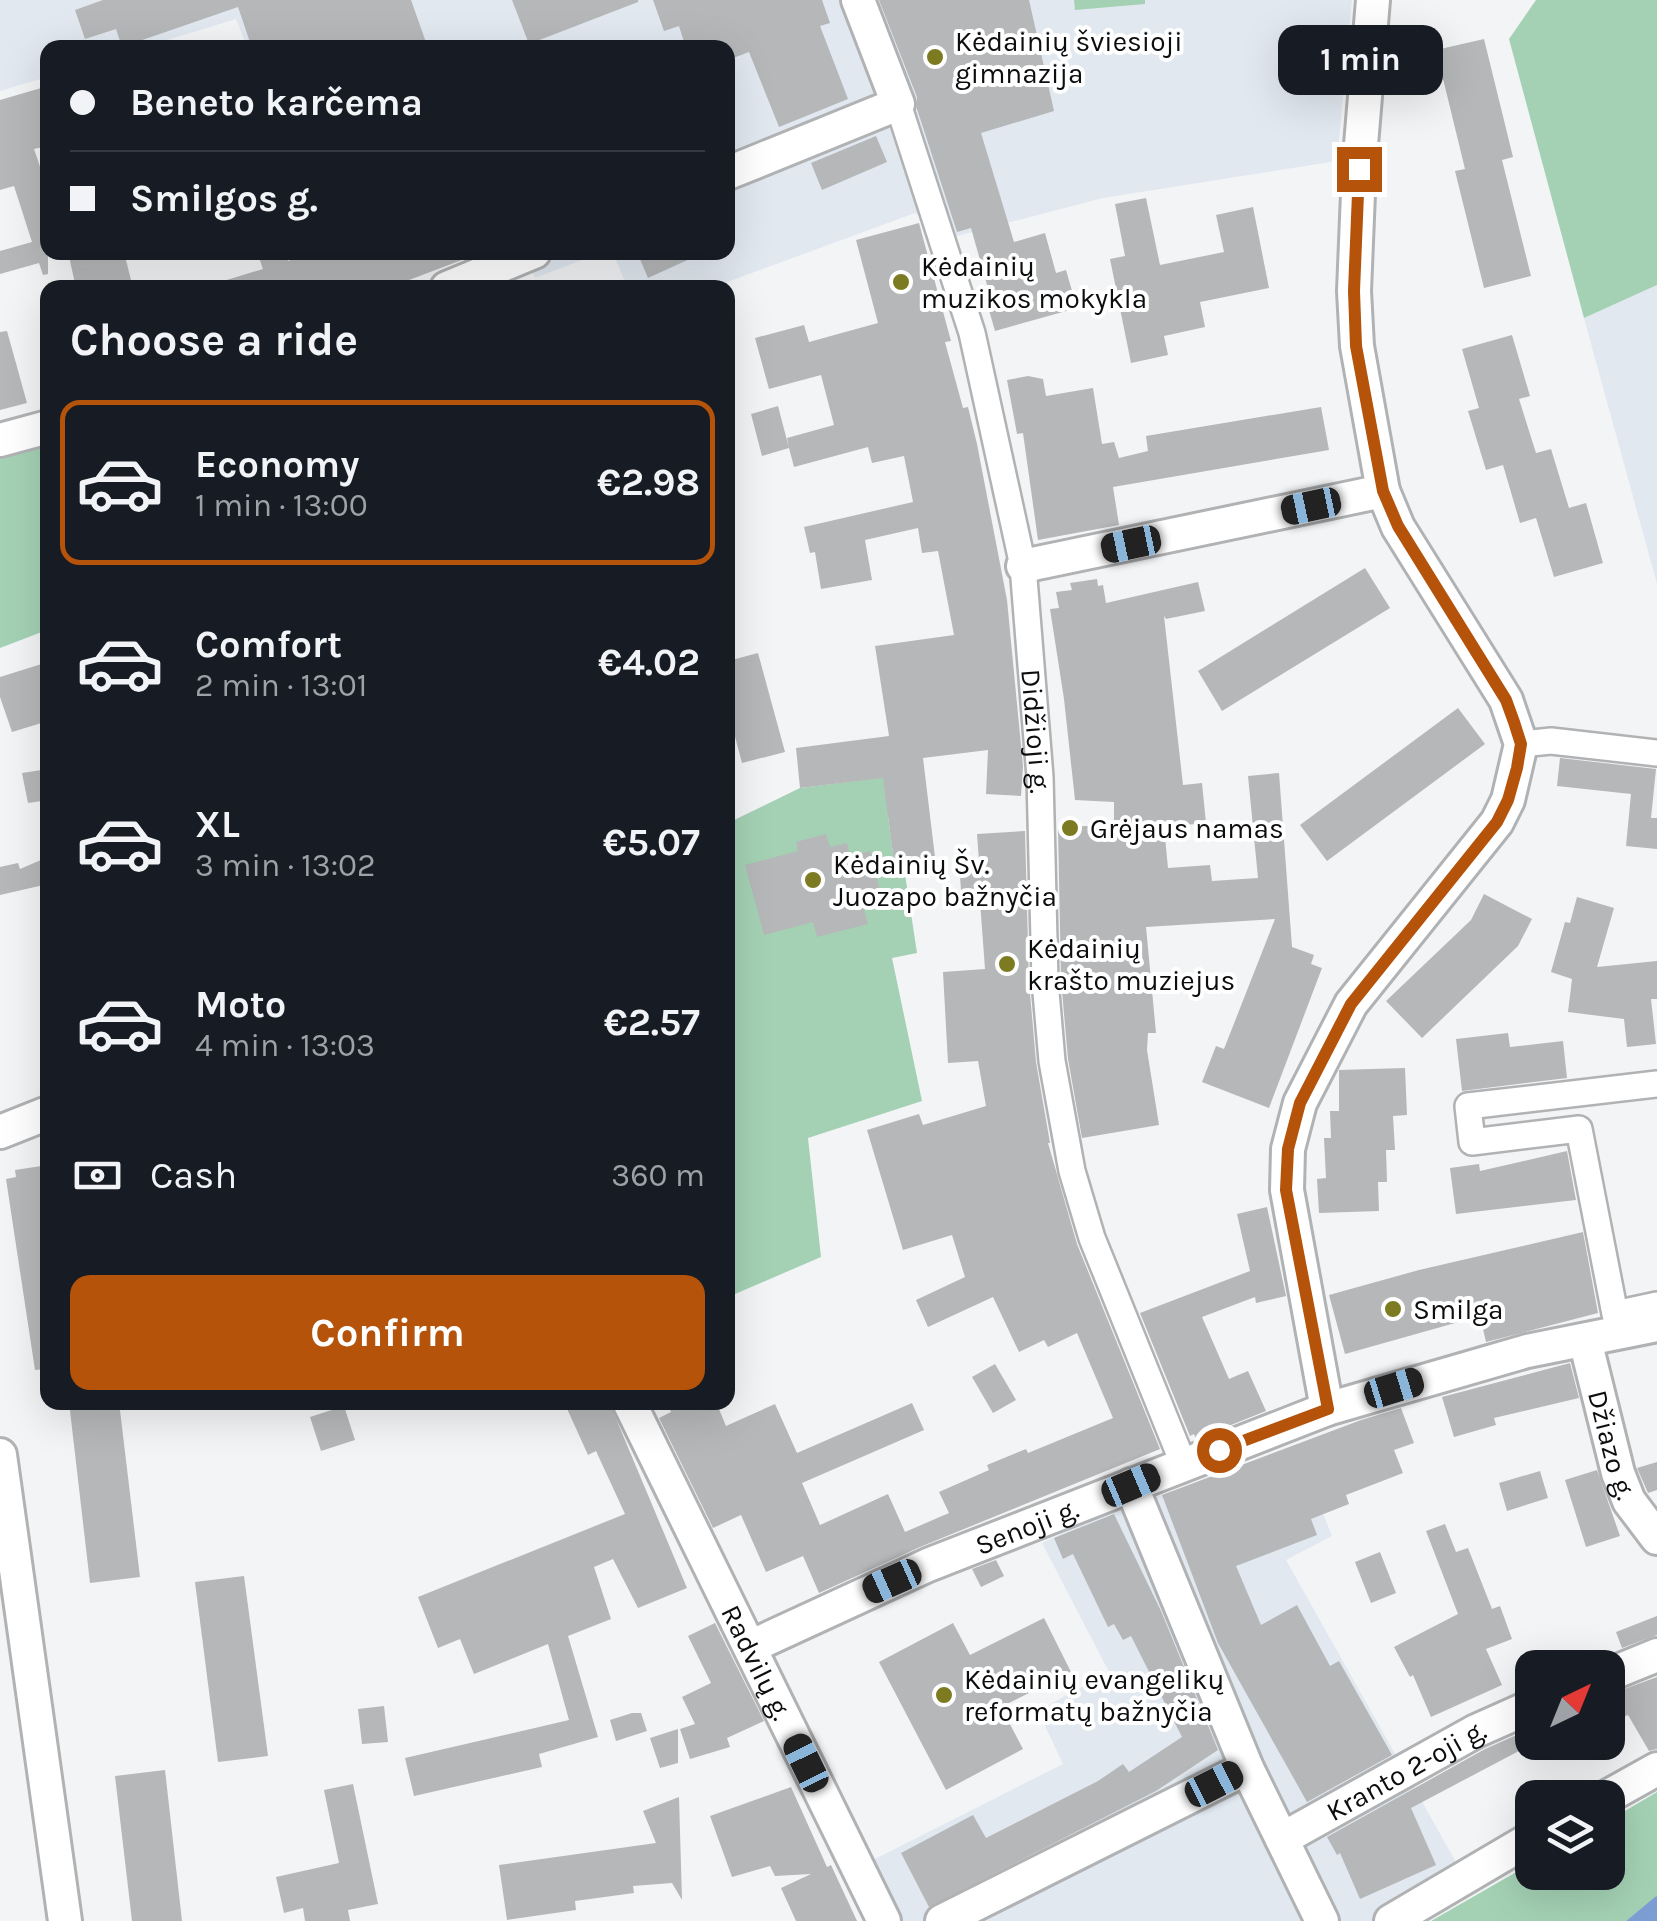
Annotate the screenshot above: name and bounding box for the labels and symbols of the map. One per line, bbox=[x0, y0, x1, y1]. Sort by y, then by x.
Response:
callout: 1 min bbox=[1276, 24, 1442, 94]
place label: Kėdainių šviesioji gimnazija bbox=[955, 25, 1183, 90]
marker: Kėdainių šviesioji gimnazija bbox=[924, 46, 946, 68]
route end bbox=[1337, 147, 1382, 192]
place label: Kėdainių muzikos mokykla bbox=[921, 250, 1147, 315]
marker: Kėdainių muzikos mokykla bbox=[890, 271, 912, 293]
car bbox=[1279, 485, 1343, 527]
car bbox=[1099, 523, 1163, 565]
street label: Didžioji g. bbox=[1015, 668, 1057, 794]
place label: Grėjaus namas bbox=[1090, 812, 1284, 845]
marker: Grėjaus namas bbox=[1059, 817, 1081, 839]
place label: Kėdainių Šv. Juozapo bažnyčia bbox=[833, 848, 1057, 913]
marker: Kėdainių Šv. Juozapo bažnyčia bbox=[802, 869, 824, 891]
place label: Kėdainių krašto muziejus bbox=[1027, 932, 1235, 997]
marker: Kėdainių krašto muziejus bbox=[996, 953, 1018, 975]
place label: Smilga bbox=[1413, 1293, 1504, 1326]
marker: Smilga bbox=[1382, 1298, 1404, 1320]
car bbox=[1361, 1365, 1427, 1411]
street label: Džiazo g. bbox=[1582, 1387, 1643, 1504]
route start bbox=[1197, 1428, 1242, 1473]
car bbox=[1098, 1459, 1164, 1511]
street label: Senoji g. bbox=[970, 1491, 1083, 1561]
car bbox=[858, 1555, 926, 1607]
street label: Radvilų g. bbox=[715, 1599, 799, 1725]
north arrow bbox=[1515, 1650, 1625, 1760]
place label: Kėdainių evangelikų reformatų bažnyčia bbox=[964, 1663, 1224, 1728]
marker: Kėdainių evangelikų reformatų bažnyčia bbox=[933, 1684, 955, 1706]
street label: Kranto 2-oji g. bbox=[1320, 1712, 1491, 1828]
car bbox=[779, 1729, 833, 1797]
car bbox=[1180, 1757, 1248, 1811]

